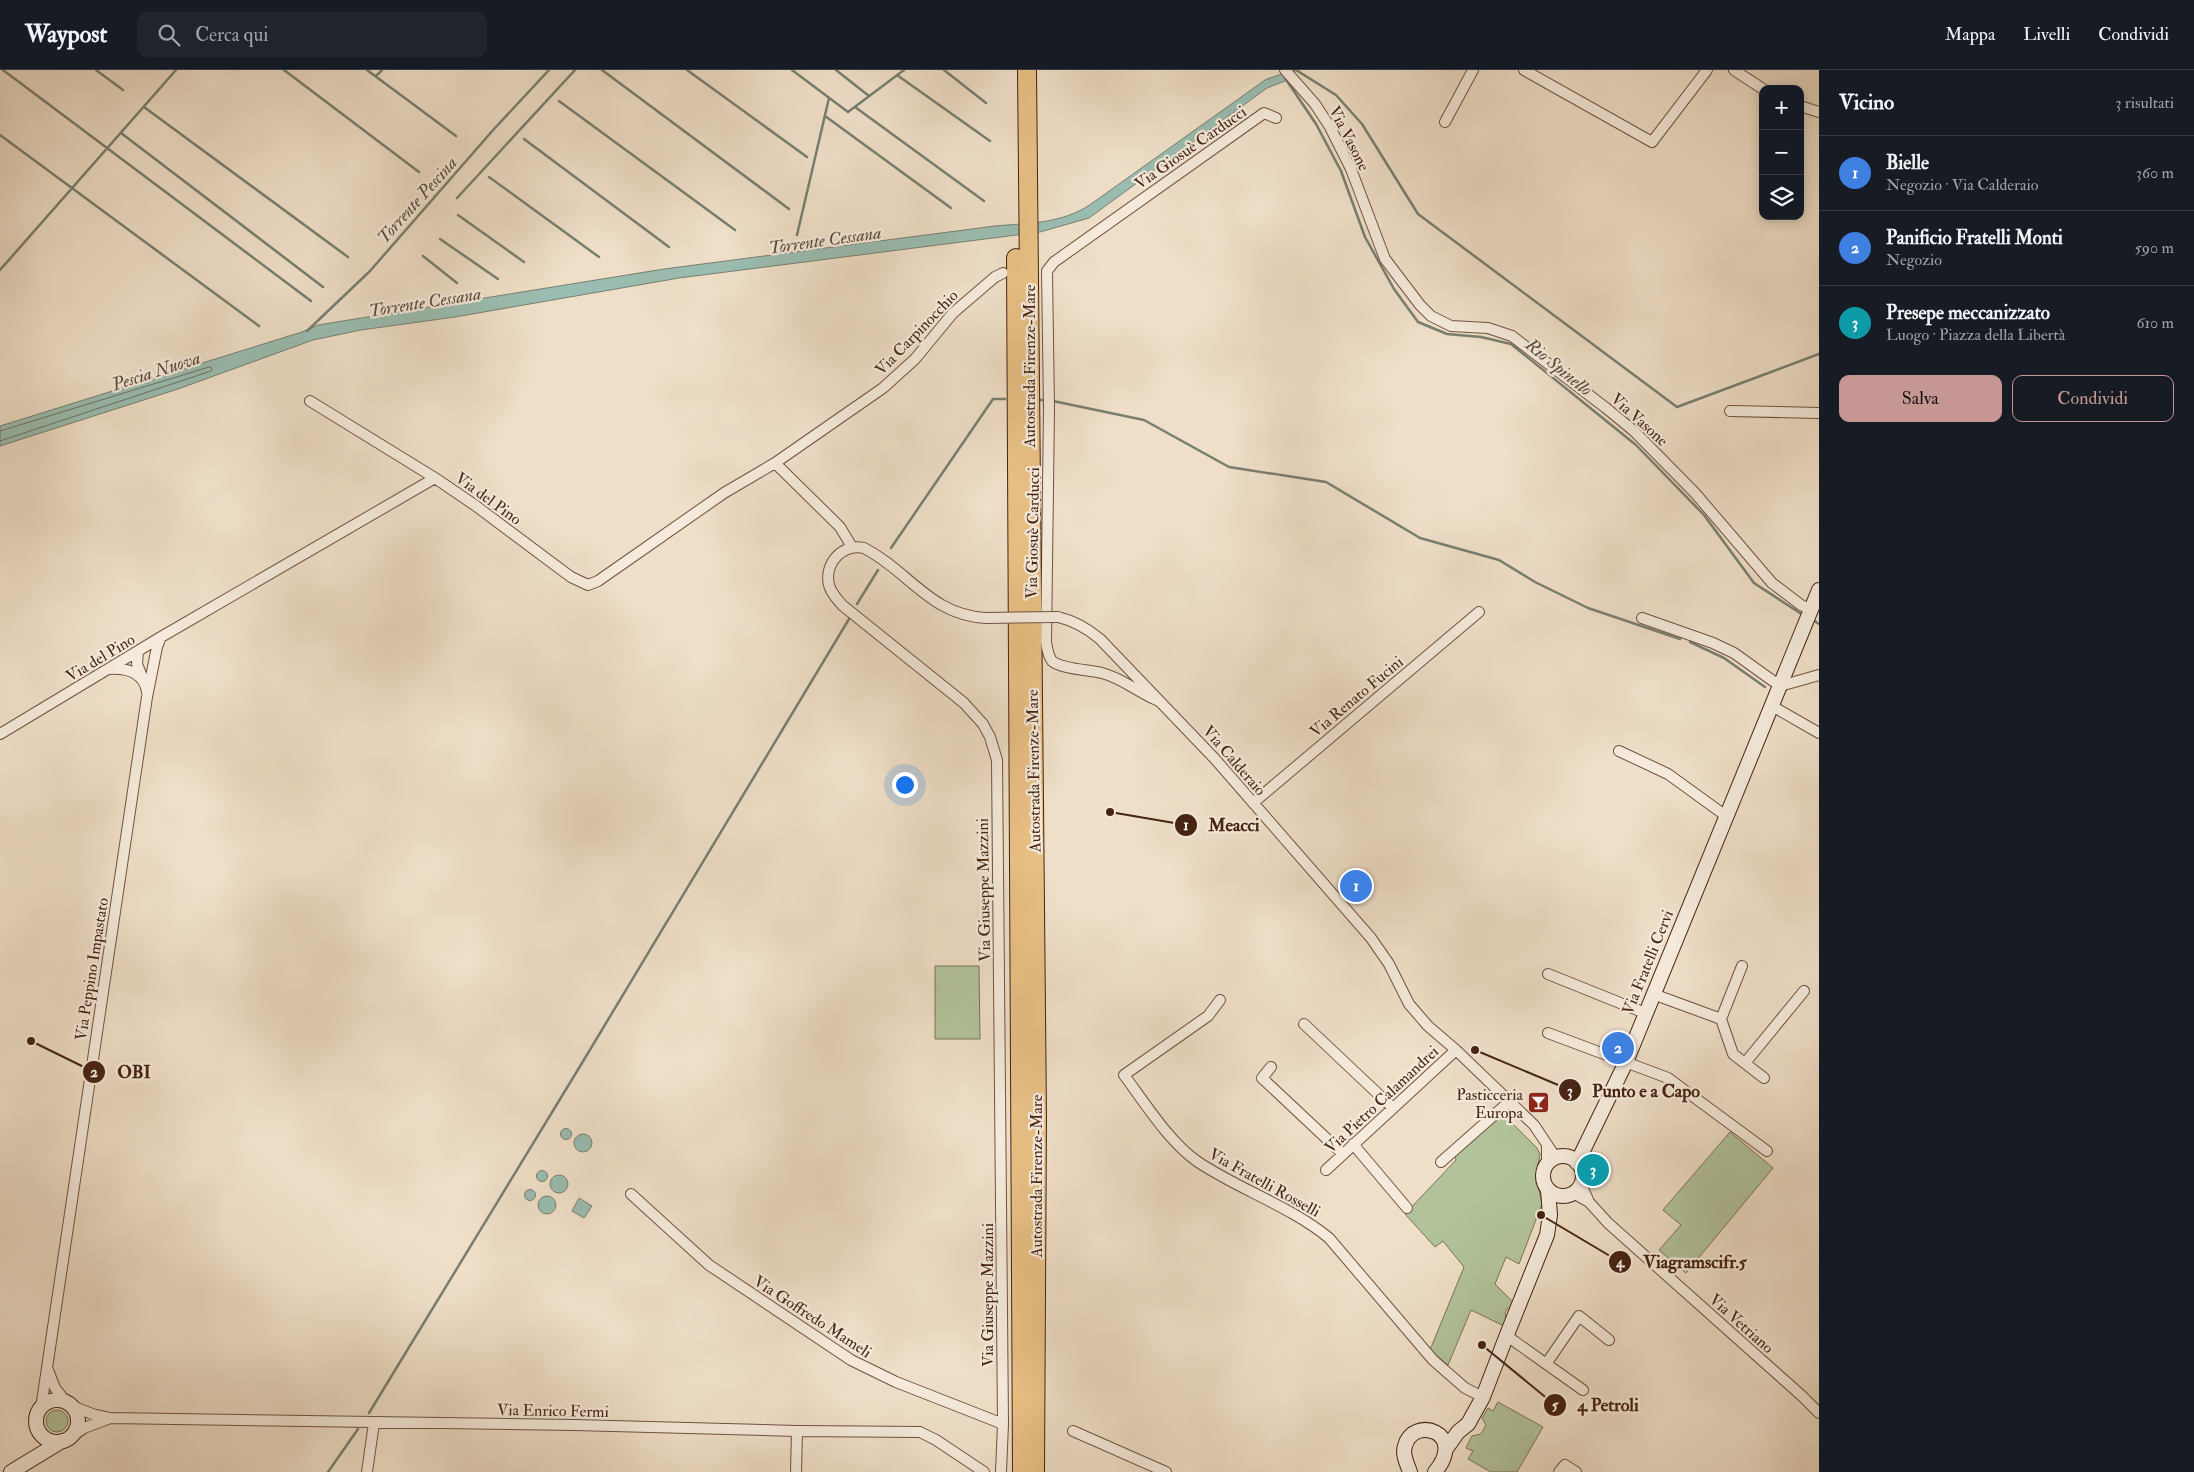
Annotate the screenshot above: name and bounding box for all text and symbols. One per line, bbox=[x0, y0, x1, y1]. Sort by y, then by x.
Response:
search box bbox=[137, 12, 487, 57]
text: Waypost bbox=[25, 19, 107, 50]
icon: search bbox=[155, 21, 183, 49]
text: Cerca qui bbox=[195, 23, 268, 47]
text: Mappa bbox=[1945, 23, 1995, 46]
text: Livelli bbox=[2023, 23, 2070, 46]
text: Condividi bbox=[2098, 23, 2169, 46]
map controls bbox=[1759, 85, 1804, 220]
button: + bbox=[1759, 85, 1804, 130]
text: Vicino bbox=[1839, 89, 1894, 116]
text: 3 risultati bbox=[2115, 93, 2174, 113]
street label: Via Giosuè Carducci bbox=[1131, 102, 1250, 194]
street label: Via Vasone bbox=[1324, 103, 1374, 175]
button: − bbox=[1759, 130, 1804, 175]
text: Bielle bbox=[1886, 151, 1929, 175]
water label: Torrente Pescina bbox=[372, 152, 462, 249]
text: 1 bbox=[1852, 163, 1858, 183]
text: 360 m bbox=[2136, 163, 2174, 183]
button: layers bbox=[1759, 175, 1804, 220]
text: Negozio · Via Calderaio bbox=[1886, 175, 2038, 195]
water label: Torrente Cessana bbox=[767, 221, 883, 260]
text: Panificio Fratelli Monti bbox=[1886, 226, 2063, 250]
text: 2 bbox=[1851, 238, 1859, 258]
text: 590 m bbox=[2135, 238, 2174, 258]
text: Negozio bbox=[1886, 250, 1942, 270]
water label: Torrente Cessana bbox=[367, 282, 483, 323]
street label: Autostrada Firenze-Mare bbox=[1020, 284, 1040, 448]
street label: Via Carpinocchio bbox=[871, 286, 963, 380]
text: Presepe meccanizzato bbox=[1886, 301, 2050, 325]
text: 3 bbox=[1852, 313, 1858, 333]
text: 610 m bbox=[2136, 313, 2174, 333]
text: Luogo · Piazza della Libertà bbox=[1886, 325, 2065, 345]
water label: Rio Spinello bbox=[1520, 333, 1597, 401]
water label: Pescia Nuova bbox=[108, 346, 203, 397]
button: Salva bbox=[1839, 375, 2002, 422]
button: Condividi bbox=[2012, 375, 2174, 422]
street label: Via Vasone bbox=[1607, 389, 1672, 451]
street label: Via Giosuè Carducci bbox=[1022, 467, 1044, 599]
street label: Via del Pino bbox=[451, 468, 526, 530]
street label: Via del Pino bbox=[62, 629, 139, 686]
street label: Via Renato Fucini bbox=[1306, 652, 1407, 742]
street label: Autostrada Firenze-Mare bbox=[1023, 689, 1045, 854]
street label: Via Calderaio bbox=[1198, 721, 1270, 800]
your location bbox=[892, 772, 918, 798]
callout: Meacci bbox=[1173, 808, 1270, 841]
text: Meacci bbox=[1207, 814, 1260, 837]
text: 1 bbox=[1183, 816, 1189, 835]
street label: Via Giuseppe Mazzini bbox=[973, 818, 996, 962]
pin: 1 bbox=[1340, 867, 1372, 905]
street label: Via Peppino Impastato bbox=[71, 896, 114, 1042]
street label: Via Fratelli Cervi bbox=[1618, 907, 1678, 1018]
pin: 2 bbox=[1602, 1029, 1634, 1067]
street label: Via Pietro Calamandrei bbox=[1321, 1042, 1443, 1158]
callout: OBI bbox=[82, 1055, 160, 1088]
text: OBI bbox=[117, 1061, 151, 1084]
text: 2 bbox=[90, 1063, 98, 1082]
callout: Punto e a Capo bbox=[1557, 1074, 1710, 1107]
text: Punto e a Capo bbox=[1592, 1080, 1700, 1103]
text: 3 bbox=[1567, 1082, 1573, 1101]
place label: Pasticceria Europa bbox=[1456, 1085, 1523, 1124]
bar icon: Pasticceria Europa bbox=[1527, 1091, 1551, 1115]
street label: Autostrada Firenze-Mare bbox=[1027, 1094, 1047, 1258]
street label: Via Fratelli Rosselli bbox=[1205, 1144, 1324, 1222]
pin: 3 bbox=[1577, 1151, 1609, 1189]
street label: Via Giuseppe Mazzini bbox=[978, 1223, 999, 1367]
callout: Viagramscifr.5 bbox=[1608, 1245, 1756, 1278]
text: Viagramscifr.5 bbox=[1642, 1251, 1748, 1274]
text: 4 bbox=[1615, 1253, 1625, 1272]
street label: Via Goffredo Mameli bbox=[750, 1271, 875, 1362]
street label: Via Vetriano bbox=[1705, 1290, 1778, 1358]
callout: 4 Petroli bbox=[1542, 1389, 1649, 1422]
text: 4 Petroli bbox=[1576, 1394, 1639, 1417]
text: 5 bbox=[1552, 1396, 1559, 1415]
street label: Via Enrico Fermi bbox=[497, 1400, 609, 1422]

